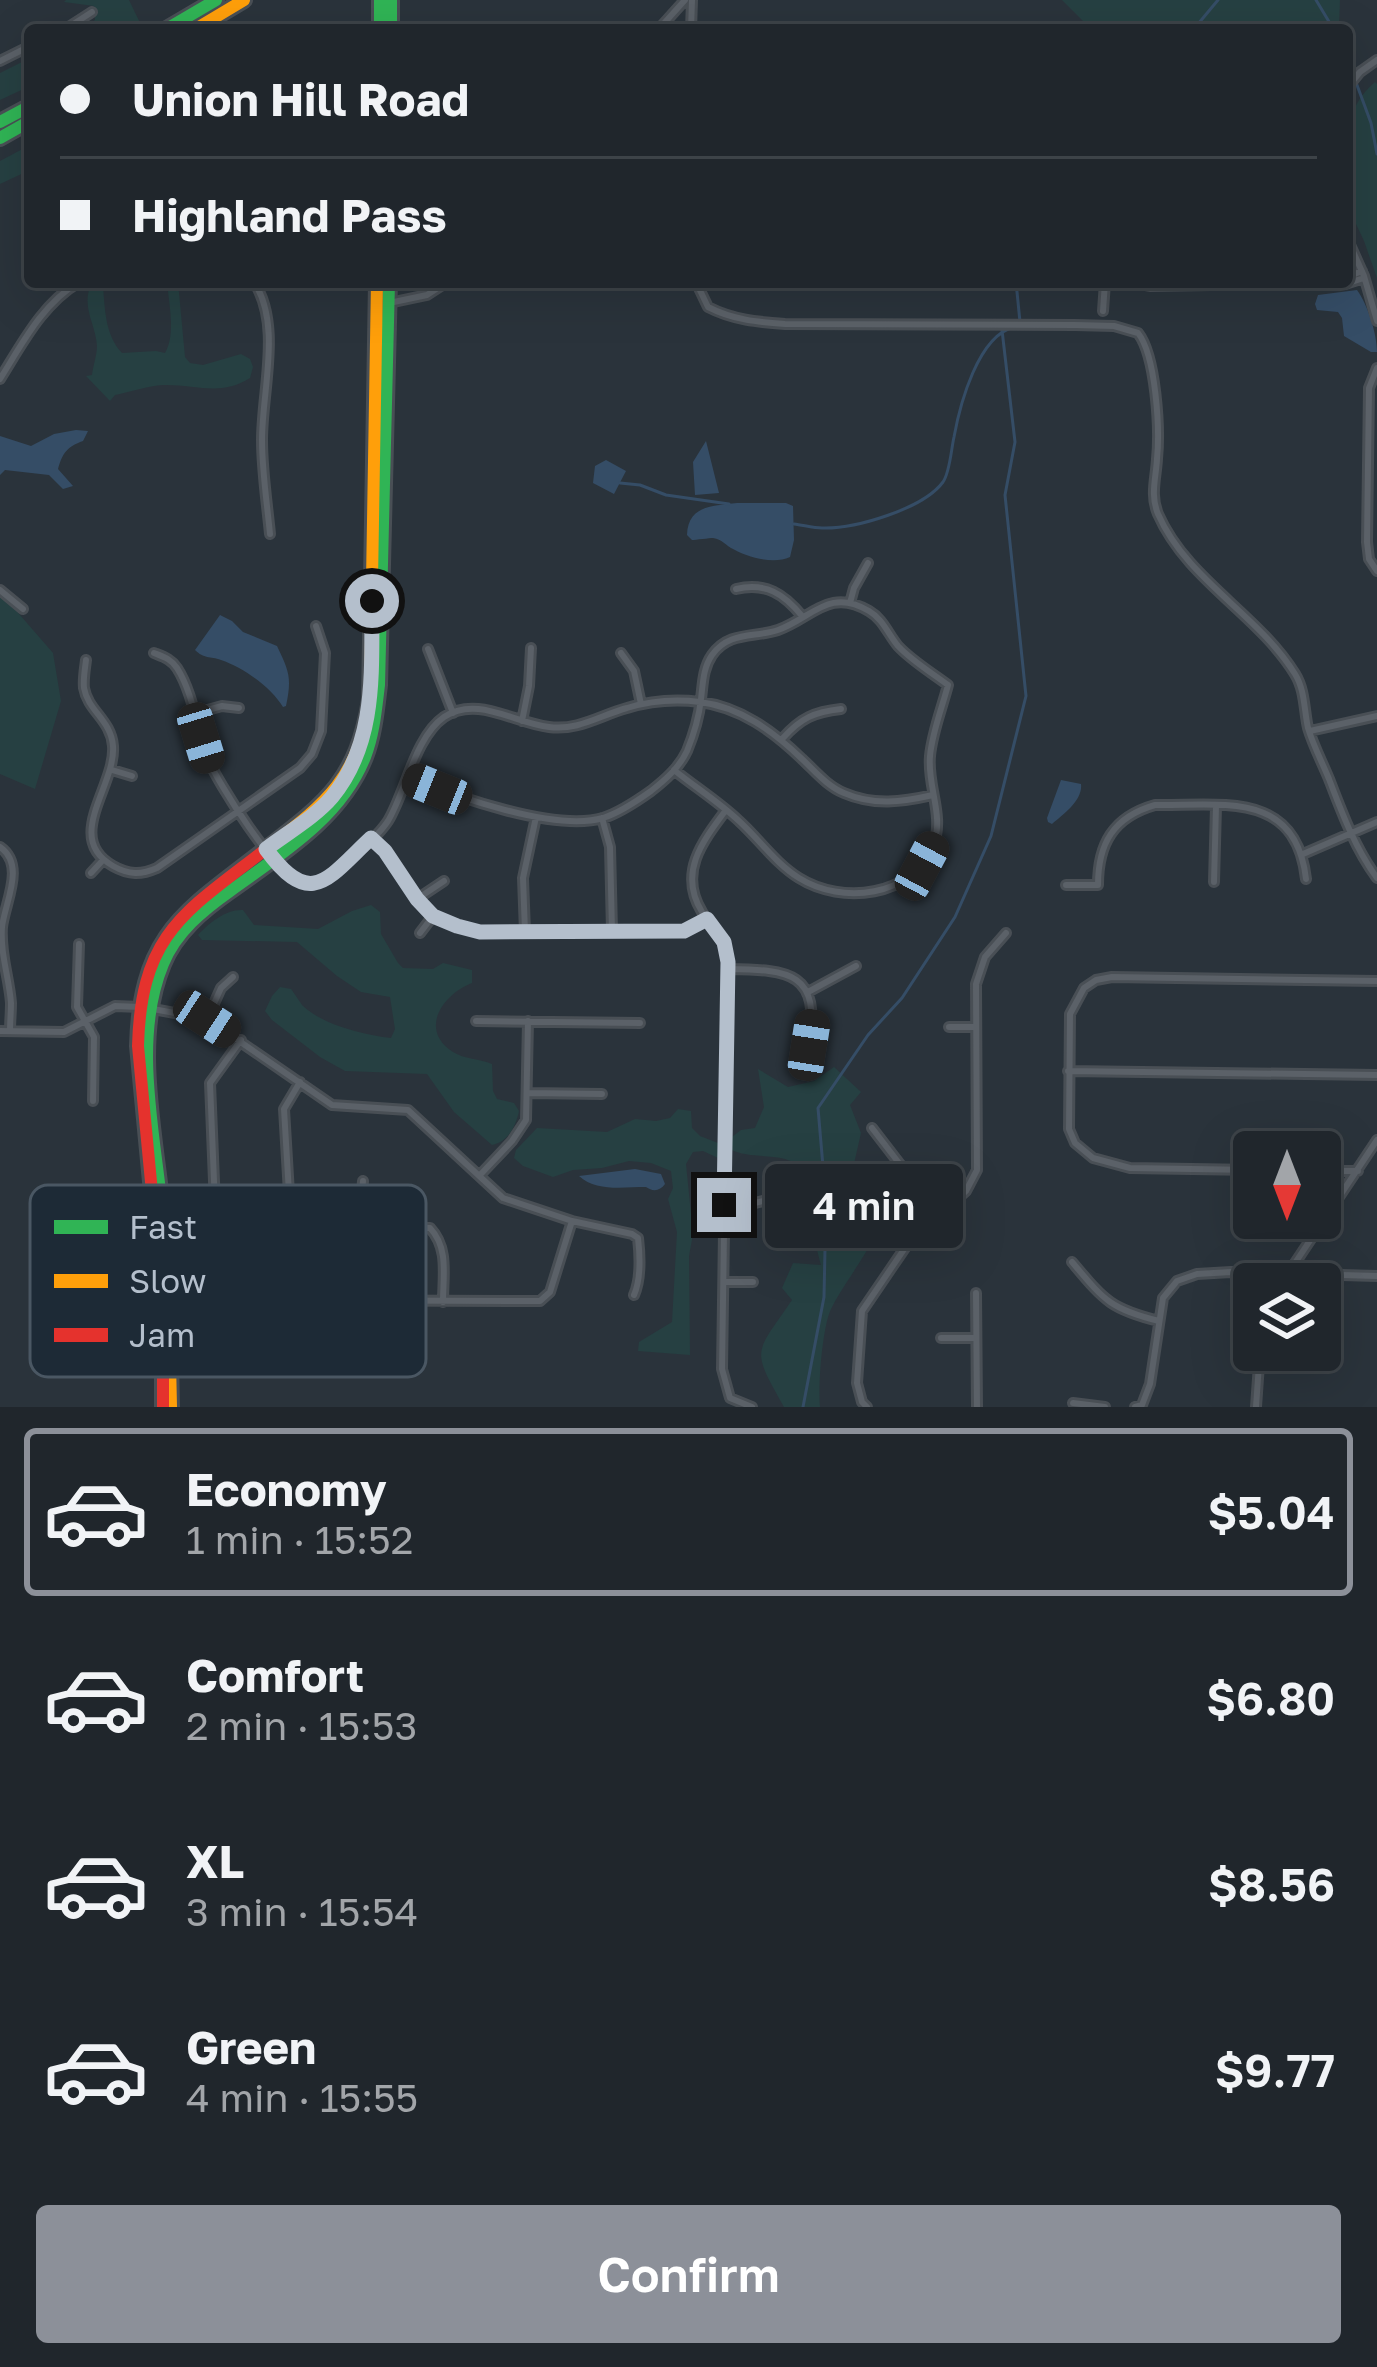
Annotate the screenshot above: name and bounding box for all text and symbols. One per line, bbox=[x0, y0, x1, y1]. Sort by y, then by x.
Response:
text: Union Hill Road bbox=[132, 72, 469, 126]
text: Highland Pass bbox=[132, 188, 447, 242]
route start bbox=[345, 574, 399, 628]
car bbox=[173, 698, 229, 778]
car bbox=[397, 759, 477, 819]
car bbox=[889, 826, 955, 906]
car bbox=[167, 984, 247, 1054]
car bbox=[786, 1007, 832, 1083]
north arrow bbox=[1233, 1131, 1341, 1239]
map controls bbox=[1233, 1131, 1341, 1371]
callout: 4 min bbox=[766, 1163, 964, 1247]
route end bbox=[697, 1178, 751, 1232]
text: 4 min bbox=[813, 1182, 915, 1229]
legend bbox=[30, 1185, 426, 1377]
text: Fast bbox=[129, 1207, 197, 1246]
text: Slow bbox=[129, 1261, 207, 1300]
button: layers bbox=[1233, 1263, 1341, 1371]
text: Jam bbox=[129, 1315, 195, 1354]
icon: car bbox=[42, 1458, 150, 1566]
text: Economy bbox=[186, 1462, 387, 1516]
text: $5.04 bbox=[1207, 1485, 1335, 1539]
text: 1 min · 15:52 bbox=[186, 1516, 413, 1563]
icon: car bbox=[42, 1644, 150, 1752]
text: Comfort bbox=[186, 1648, 364, 1702]
text: $6.80 bbox=[1206, 1671, 1335, 1725]
text: 2 min · 15:53 bbox=[186, 1702, 417, 1749]
icon: car bbox=[42, 1830, 150, 1938]
text: XL bbox=[186, 1834, 244, 1888]
text: $8.56 bbox=[1208, 1857, 1335, 1911]
text: 3 min · 15:54 bbox=[186, 1888, 418, 1935]
icon: car bbox=[42, 2016, 150, 2124]
text: Green bbox=[186, 2020, 316, 2074]
text: $9.77 bbox=[1215, 2043, 1335, 2097]
text: 4 min · 15:55 bbox=[186, 2074, 418, 2121]
button: Confirm bbox=[36, 2205, 1341, 2343]

